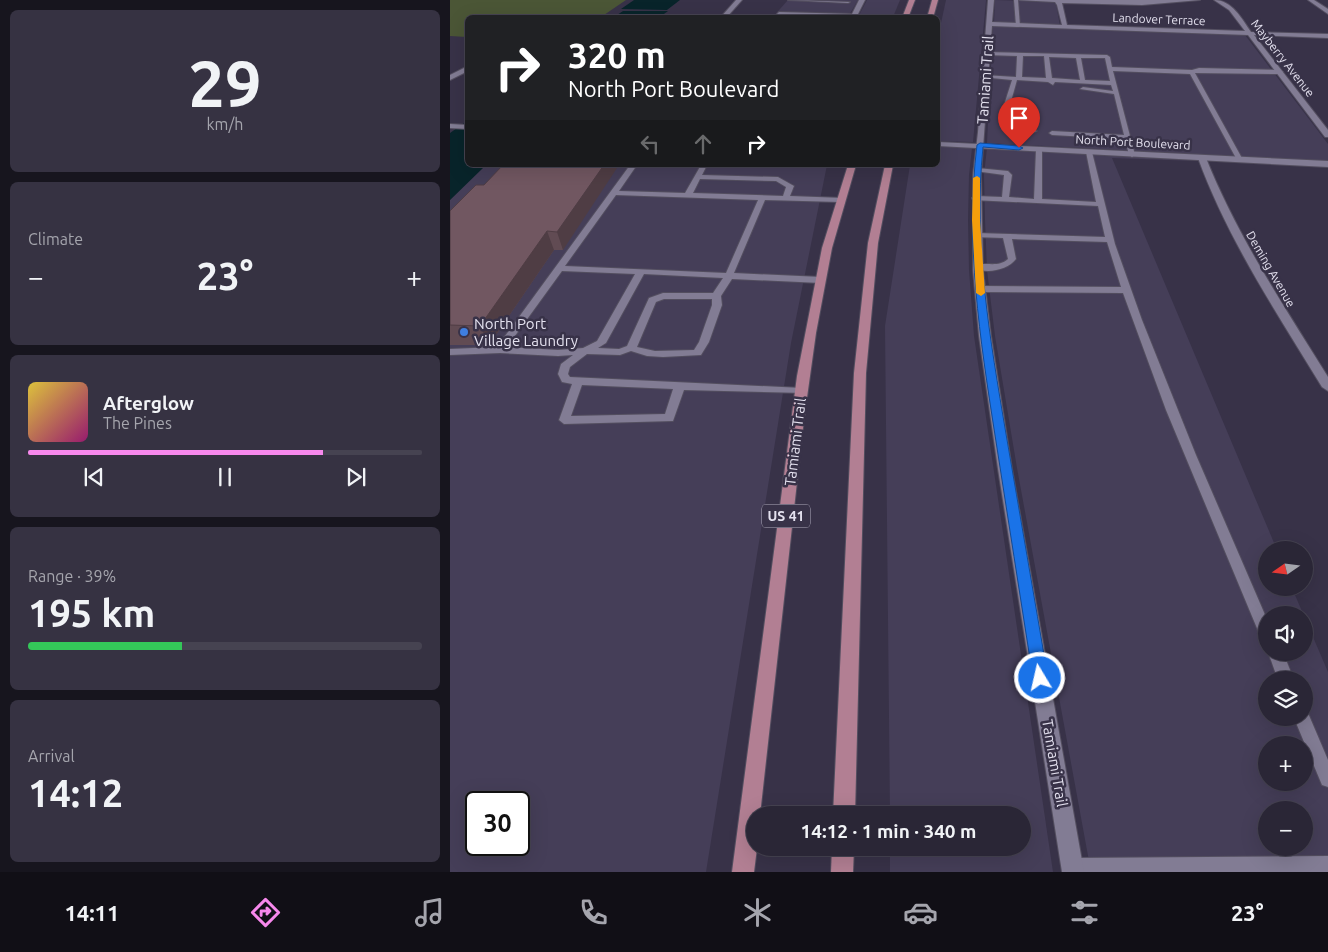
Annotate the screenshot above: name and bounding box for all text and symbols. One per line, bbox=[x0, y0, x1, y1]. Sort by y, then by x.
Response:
street label: Landover Terrace bbox=[1112, 11, 1206, 27]
street label: Mayberry Avenue bbox=[1249, 17, 1317, 99]
icon: right bbox=[485, 35, 550, 100]
text: 320 m bbox=[568, 35, 666, 75]
street label: Tamiami Trail bbox=[973, 35, 997, 125]
text: 29 bbox=[188, 46, 262, 119]
text: North Port Boulevard bbox=[568, 76, 780, 101]
pin bbox=[998, 97, 1040, 148]
icon: arrive bbox=[1005, 104, 1033, 132]
text: km/h bbox=[207, 115, 243, 133]
icon: left bbox=[636, 130, 664, 158]
icon: ahead bbox=[689, 130, 717, 158]
icon: right bbox=[742, 130, 770, 158]
street label: North Port Boulevard bbox=[1075, 132, 1191, 152]
street label: Deming Avenue bbox=[1244, 229, 1298, 309]
text: Climate bbox=[28, 230, 83, 248]
text: 23° bbox=[197, 255, 253, 297]
text: − bbox=[28, 261, 44, 292]
text: + bbox=[406, 261, 422, 292]
place label: North Port Village Laundry bbox=[474, 315, 578, 349]
marker: North Port Village Laundry bbox=[458, 326, 470, 338]
text: Afterglow bbox=[103, 392, 194, 414]
street label: Tamiami Trail bbox=[781, 397, 809, 487]
text: The Pines bbox=[103, 414, 172, 432]
icon: previous bbox=[80, 463, 108, 491]
icon: pause bbox=[211, 463, 239, 491]
icon: next bbox=[342, 463, 370, 491]
road number: US 41 bbox=[762, 504, 810, 528]
north arrow bbox=[1258, 541, 1312, 596]
map controls bbox=[1258, 541, 1313, 856]
text: Range · 39% bbox=[28, 567, 116, 585]
text: 195 km bbox=[28, 592, 155, 634]
button: sound bbox=[1258, 606, 1313, 661]
position arrow bbox=[1013, 651, 1065, 703]
button: layers bbox=[1258, 671, 1313, 726]
street label: Tamiami Trail bbox=[1039, 718, 1071, 808]
button: + bbox=[1258, 736, 1313, 791]
text: Arrival bbox=[28, 747, 75, 765]
text: 14:12 bbox=[28, 772, 123, 814]
speed limit sign: 30 bbox=[465, 791, 530, 856]
button: − bbox=[1258, 801, 1313, 856]
text: 14:12 · 1 min · 340 m bbox=[801, 820, 976, 842]
icon: directions bbox=[248, 895, 283, 930]
icon: music bbox=[412, 895, 447, 930]
icon: phone bbox=[576, 895, 611, 930]
icon: climate bbox=[740, 895, 775, 930]
icon: car bbox=[903, 895, 938, 930]
icon: filters bbox=[1067, 895, 1102, 930]
text: 14:11 bbox=[64, 900, 119, 925]
text: 23° bbox=[1231, 900, 1264, 925]

